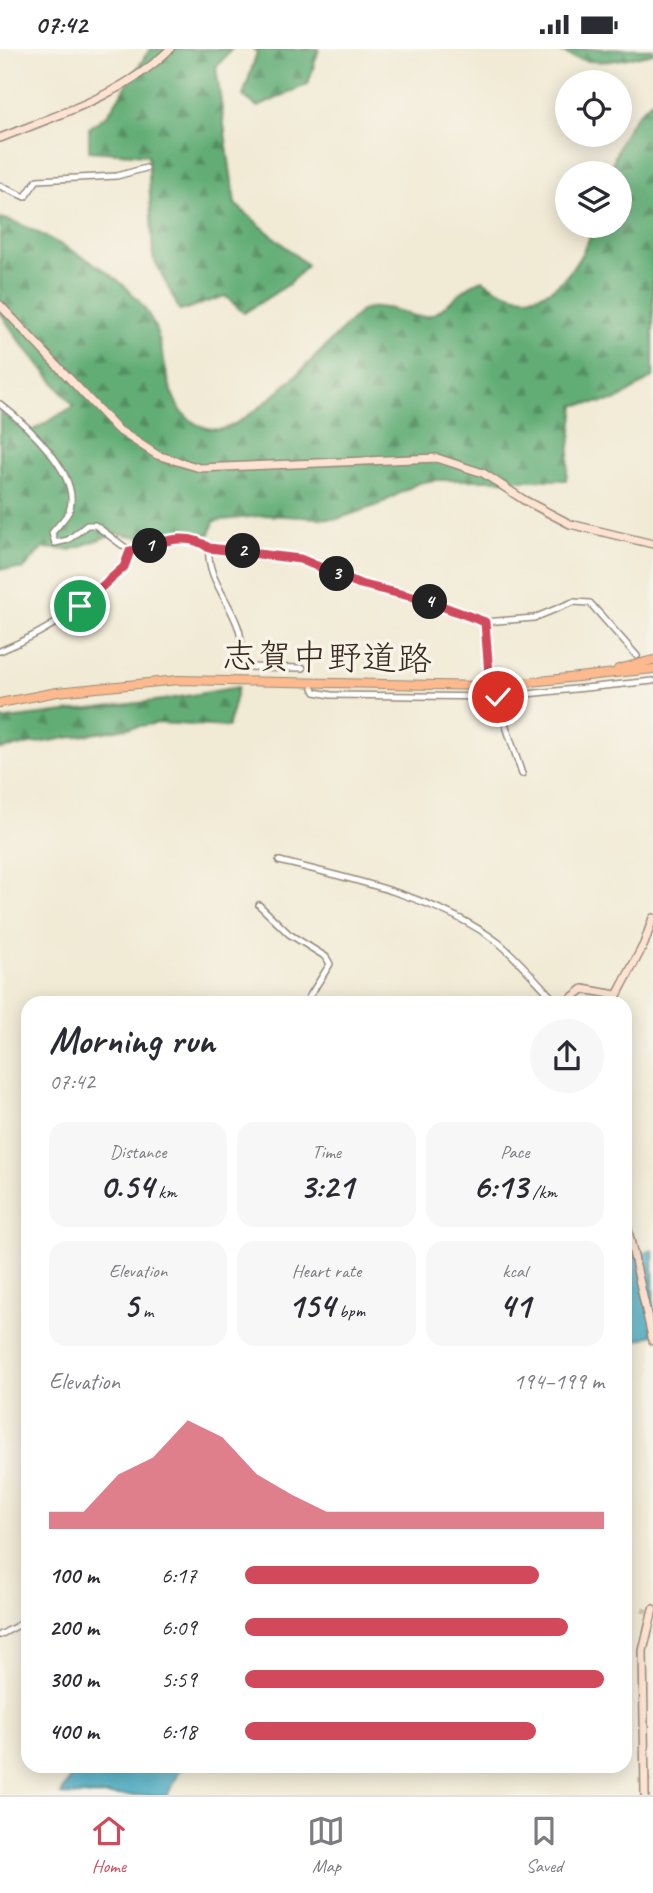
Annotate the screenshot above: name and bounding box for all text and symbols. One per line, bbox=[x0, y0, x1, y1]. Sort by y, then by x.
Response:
text: 07:42 bbox=[35, 8, 87, 41]
map controls bbox=[555, 70, 632, 238]
button: locate bbox=[555, 70, 632, 147]
button: layers bbox=[555, 161, 632, 238]
pin: 1 bbox=[132, 529, 168, 563]
text: 1 bbox=[145, 533, 154, 557]
pin: 2 bbox=[226, 533, 260, 569]
text: 2 bbox=[238, 538, 247, 562]
pin: 3 bbox=[320, 557, 354, 591]
text: 3 bbox=[332, 561, 341, 585]
pin bbox=[50, 576, 110, 636]
pin: 4 bbox=[412, 585, 448, 619]
icon: arrive bbox=[61, 587, 99, 625]
text: 4 bbox=[425, 589, 434, 613]
street label: 志賀中野道路 bbox=[222, 633, 432, 682]
pin bbox=[468, 667, 528, 727]
icon: check bbox=[479, 678, 517, 716]
text: Morning run bbox=[49, 1017, 215, 1064]
button: share bbox=[530, 1019, 604, 1093]
text: 07:42 bbox=[49, 1067, 95, 1096]
text: Distance bbox=[110, 1140, 167, 1164]
text: Time bbox=[312, 1140, 341, 1164]
text: Pace bbox=[500, 1140, 529, 1164]
text: 0.54 bbox=[100, 1164, 153, 1209]
text: 3:21 bbox=[299, 1164, 354, 1209]
text: 6:13 bbox=[473, 1164, 528, 1209]
text: km bbox=[153, 1180, 177, 1204]
text: /km bbox=[528, 1180, 557, 1204]
text: Elevation bbox=[109, 1259, 167, 1283]
text: Heart rate bbox=[292, 1259, 361, 1283]
text: kcal bbox=[502, 1259, 527, 1283]
text: 5 bbox=[123, 1283, 138, 1328]
text: 154 bbox=[288, 1283, 335, 1328]
text: 41 bbox=[499, 1283, 531, 1328]
text: m bbox=[138, 1299, 153, 1323]
text: bpm bbox=[335, 1299, 365, 1323]
text: Elevation bbox=[49, 1367, 120, 1396]
text: 194–199 m bbox=[513, 1367, 604, 1396]
text: 100 m bbox=[49, 1561, 99, 1590]
text: 6:17 bbox=[161, 1561, 197, 1590]
text: 200 m bbox=[49, 1613, 99, 1642]
text: 6:09 bbox=[161, 1613, 197, 1642]
text: 300 m bbox=[49, 1665, 99, 1694]
text: 5:59 bbox=[161, 1665, 197, 1694]
text: 400 m bbox=[49, 1717, 99, 1746]
text: 6:18 bbox=[161, 1717, 197, 1746]
tab: Home bbox=[90, 1812, 128, 1878]
tab: Map bbox=[307, 1812, 345, 1878]
tab: Saved bbox=[525, 1812, 563, 1878]

